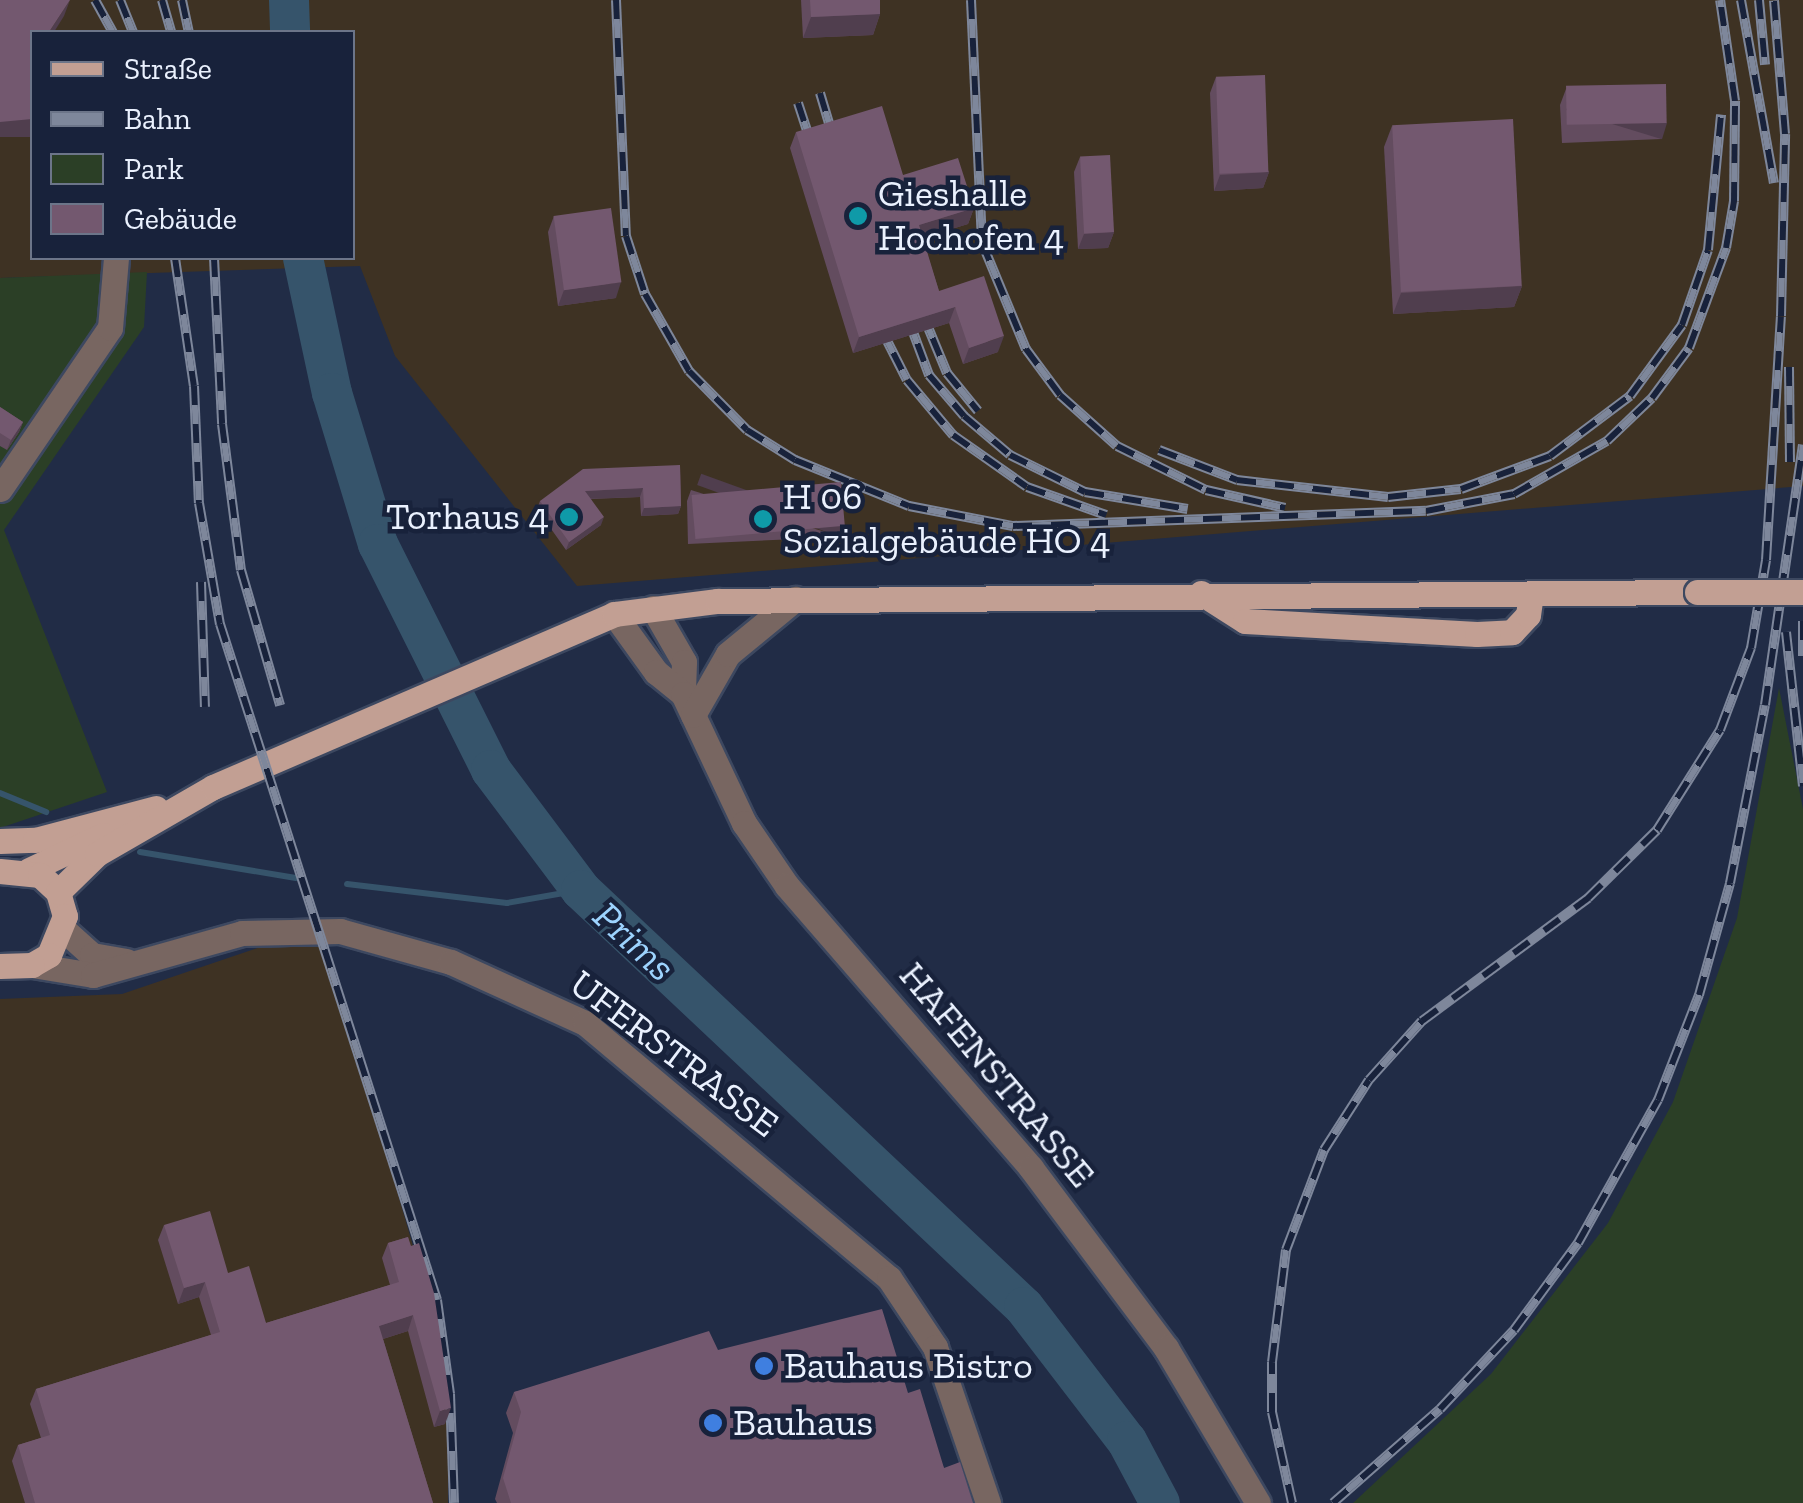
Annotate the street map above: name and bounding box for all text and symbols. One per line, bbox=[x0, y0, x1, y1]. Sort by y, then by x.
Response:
legend bbox=[30, 30, 355, 260]
text: Straße bbox=[124, 51, 212, 87]
text: Bahn bbox=[124, 101, 191, 137]
text: Park bbox=[124, 151, 184, 187]
place label: Gieshalle Hochofen 4 bbox=[878, 171, 1064, 260]
text: Gebäude bbox=[124, 201, 237, 237]
marker: Gieshalle Hochofen 4 bbox=[847, 205, 869, 227]
place label: H 06 Sozialgebäude HO 4 bbox=[783, 474, 1111, 564]
place label: Torhaus 4 bbox=[386, 494, 549, 540]
marker: Torhaus 4 bbox=[558, 506, 580, 528]
marker: H 06 Sozialgebäude HO 4 bbox=[752, 508, 774, 530]
water label: Prims bbox=[584, 891, 686, 991]
street label: HAFENSTRASSE bbox=[890, 953, 1104, 1197]
street label: UFERSTRASSE bbox=[561, 961, 787, 1147]
place label: Bauhaus Bistro bbox=[784, 1343, 1033, 1389]
marker: Bauhaus Bistro bbox=[753, 1355, 775, 1377]
place label: Bauhaus bbox=[733, 1400, 873, 1446]
marker: Bauhaus bbox=[702, 1412, 724, 1434]

